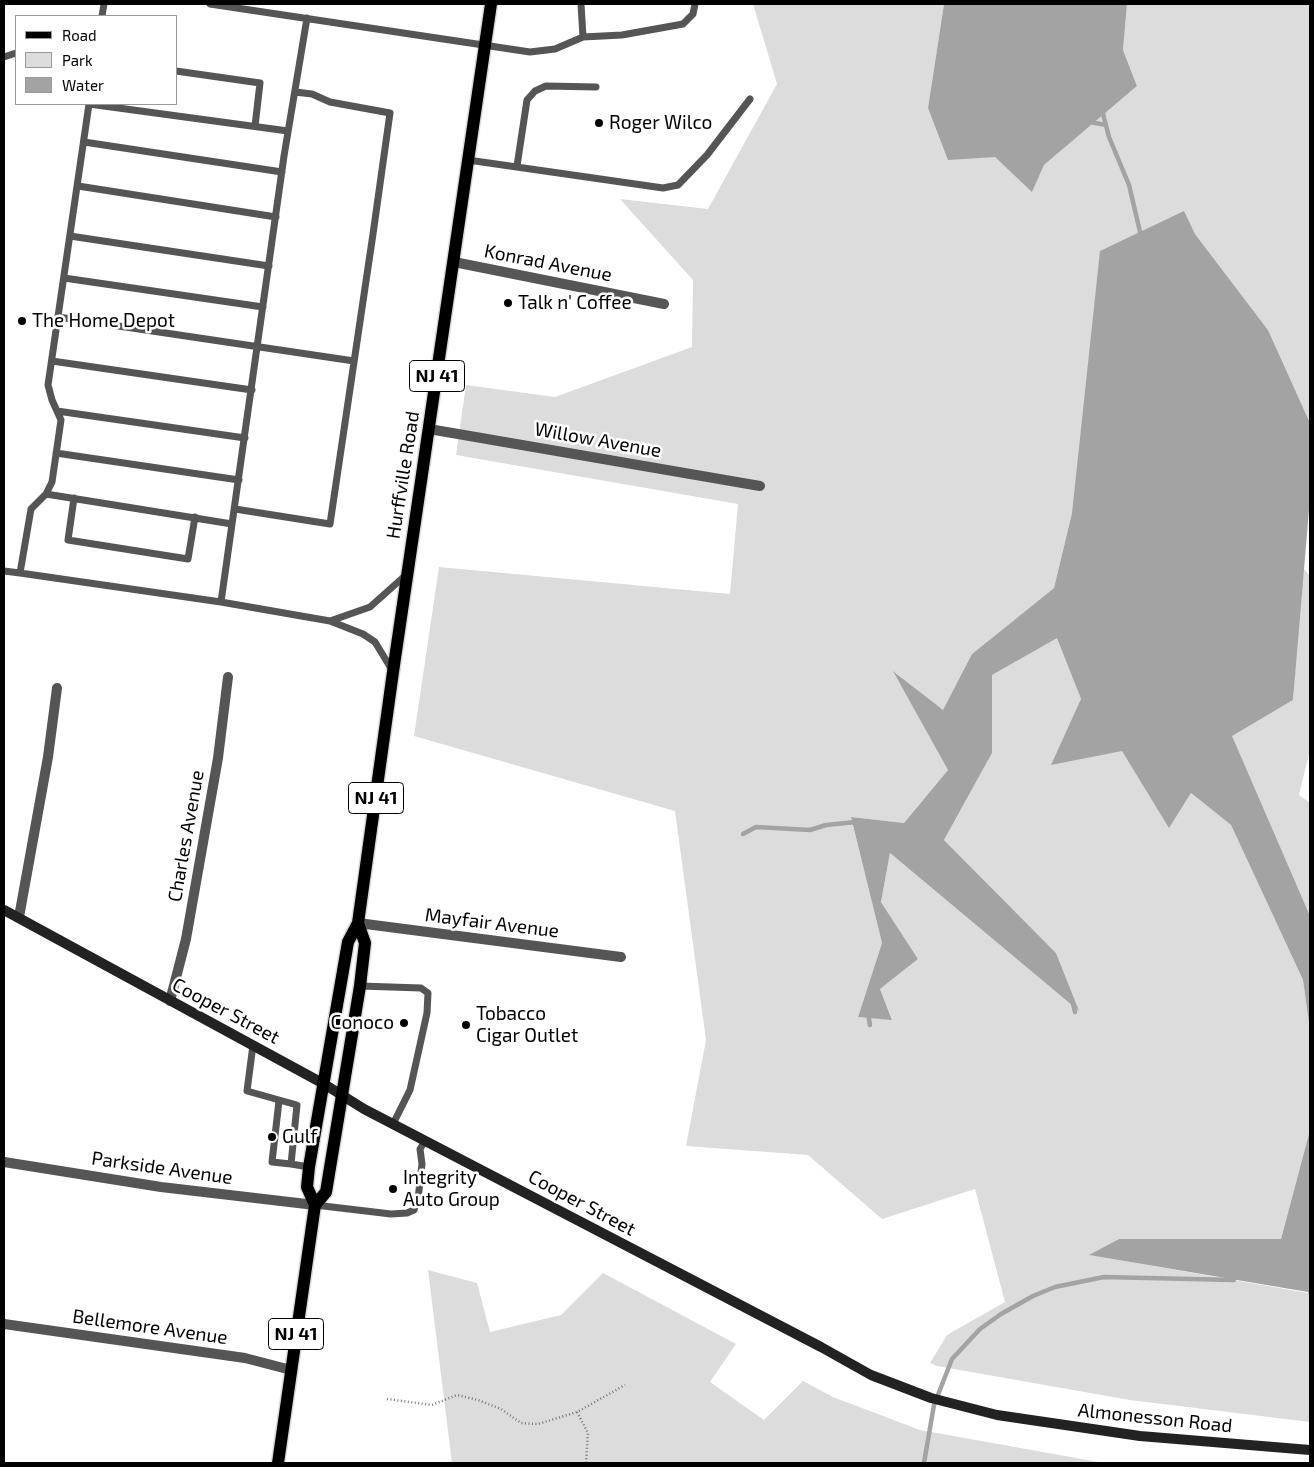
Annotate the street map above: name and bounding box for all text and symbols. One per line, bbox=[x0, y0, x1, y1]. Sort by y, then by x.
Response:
legend bbox=[15, 15, 178, 105]
text: Road bbox=[62, 26, 97, 44]
text: Park bbox=[62, 51, 93, 69]
text: Water bbox=[62, 76, 104, 94]
place label: Roger Wilco bbox=[609, 112, 712, 134]
marker: Roger Wilco bbox=[593, 117, 605, 129]
street label: Konrad Avenue bbox=[482, 239, 614, 287]
place label: Talk n' Coffee bbox=[518, 292, 632, 314]
marker: Talk n' Coffee bbox=[502, 297, 514, 309]
place label: The Home Depot bbox=[32, 310, 175, 332]
marker: The Home Depot bbox=[16, 315, 28, 327]
road number: NJ 41 bbox=[410, 361, 464, 392]
street label: Hurffville Road bbox=[382, 410, 424, 540]
street label: Willow Avenue bbox=[533, 418, 663, 462]
street label: Charles Avenue bbox=[163, 768, 209, 904]
road number: NJ 41 bbox=[348, 782, 404, 814]
street label: Mayfair Avenue bbox=[424, 903, 560, 943]
street label: Cooper Street bbox=[168, 973, 284, 1049]
place label: Tobacco Cigar Outlet bbox=[476, 1003, 578, 1047]
place label: Conoco bbox=[331, 1012, 394, 1034]
marker: Conoco bbox=[398, 1017, 410, 1029]
marker: Tobacco Cigar Outlet bbox=[460, 1019, 472, 1031]
place label: Gulf bbox=[282, 1126, 318, 1148]
marker: Gulf bbox=[266, 1131, 278, 1143]
street label: Parkside Avenue bbox=[90, 1147, 234, 1189]
street label: Cooper Street bbox=[524, 1165, 640, 1241]
place label: Integrity Auto Group bbox=[403, 1167, 500, 1211]
marker: Integrity Auto Group bbox=[387, 1183, 399, 1195]
street label: Bellemore Avenue bbox=[71, 1305, 229, 1349]
road number: NJ 41 bbox=[268, 1318, 324, 1350]
street label: Almonesson Road bbox=[1077, 1399, 1233, 1437]

